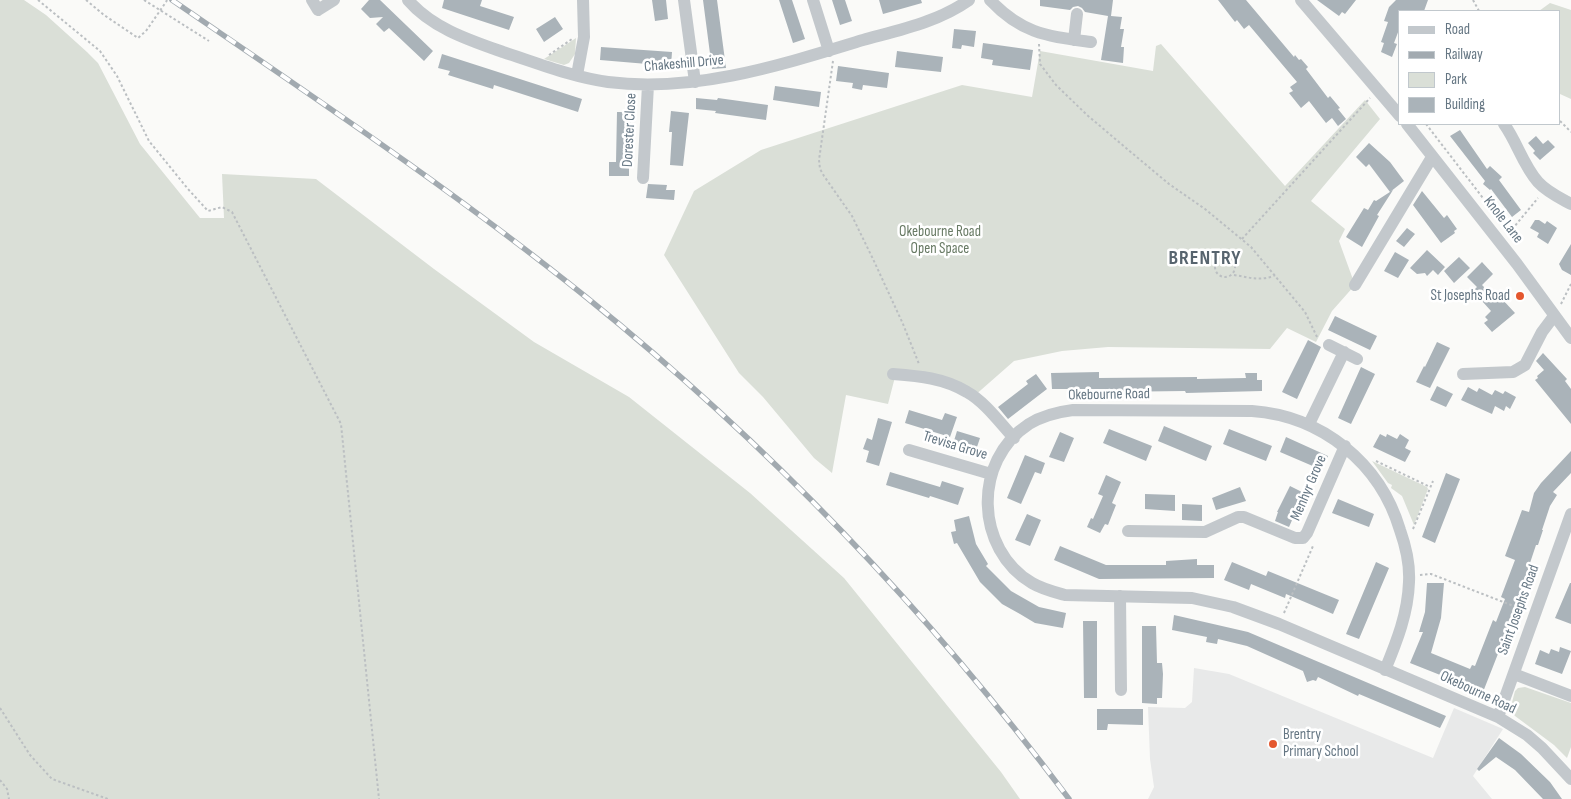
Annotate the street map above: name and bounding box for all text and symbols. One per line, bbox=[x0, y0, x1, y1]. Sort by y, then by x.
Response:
legend bbox=[1398, 10, 1561, 125]
text: Road bbox=[1445, 20, 1470, 39]
text: Railway bbox=[1445, 45, 1483, 64]
street label: Chakeshill Drive bbox=[643, 52, 725, 76]
text: Park bbox=[1445, 70, 1467, 89]
street label: Dorester Close bbox=[619, 93, 641, 167]
text: Building bbox=[1445, 95, 1485, 114]
street label: Knole Lane bbox=[1479, 193, 1527, 247]
park label: Okebourne Road Open Space bbox=[899, 223, 981, 258]
district label: BRENTRY bbox=[1168, 247, 1242, 271]
place label: St Josephs Road bbox=[1431, 287, 1510, 305]
marker: St Josephs Road bbox=[1514, 290, 1526, 302]
street label: Okebourne Road bbox=[1068, 385, 1150, 405]
street label: Trevisa Grove bbox=[921, 428, 989, 464]
street label: Menhyr Grove bbox=[1287, 452, 1331, 524]
street label: Saint Josephs Road bbox=[1494, 562, 1544, 658]
street label: Okebourne Road bbox=[1437, 668, 1519, 718]
place label: Brentry Primary School bbox=[1283, 726, 1359, 761]
marker: Brentry Primary School bbox=[1267, 738, 1279, 750]

